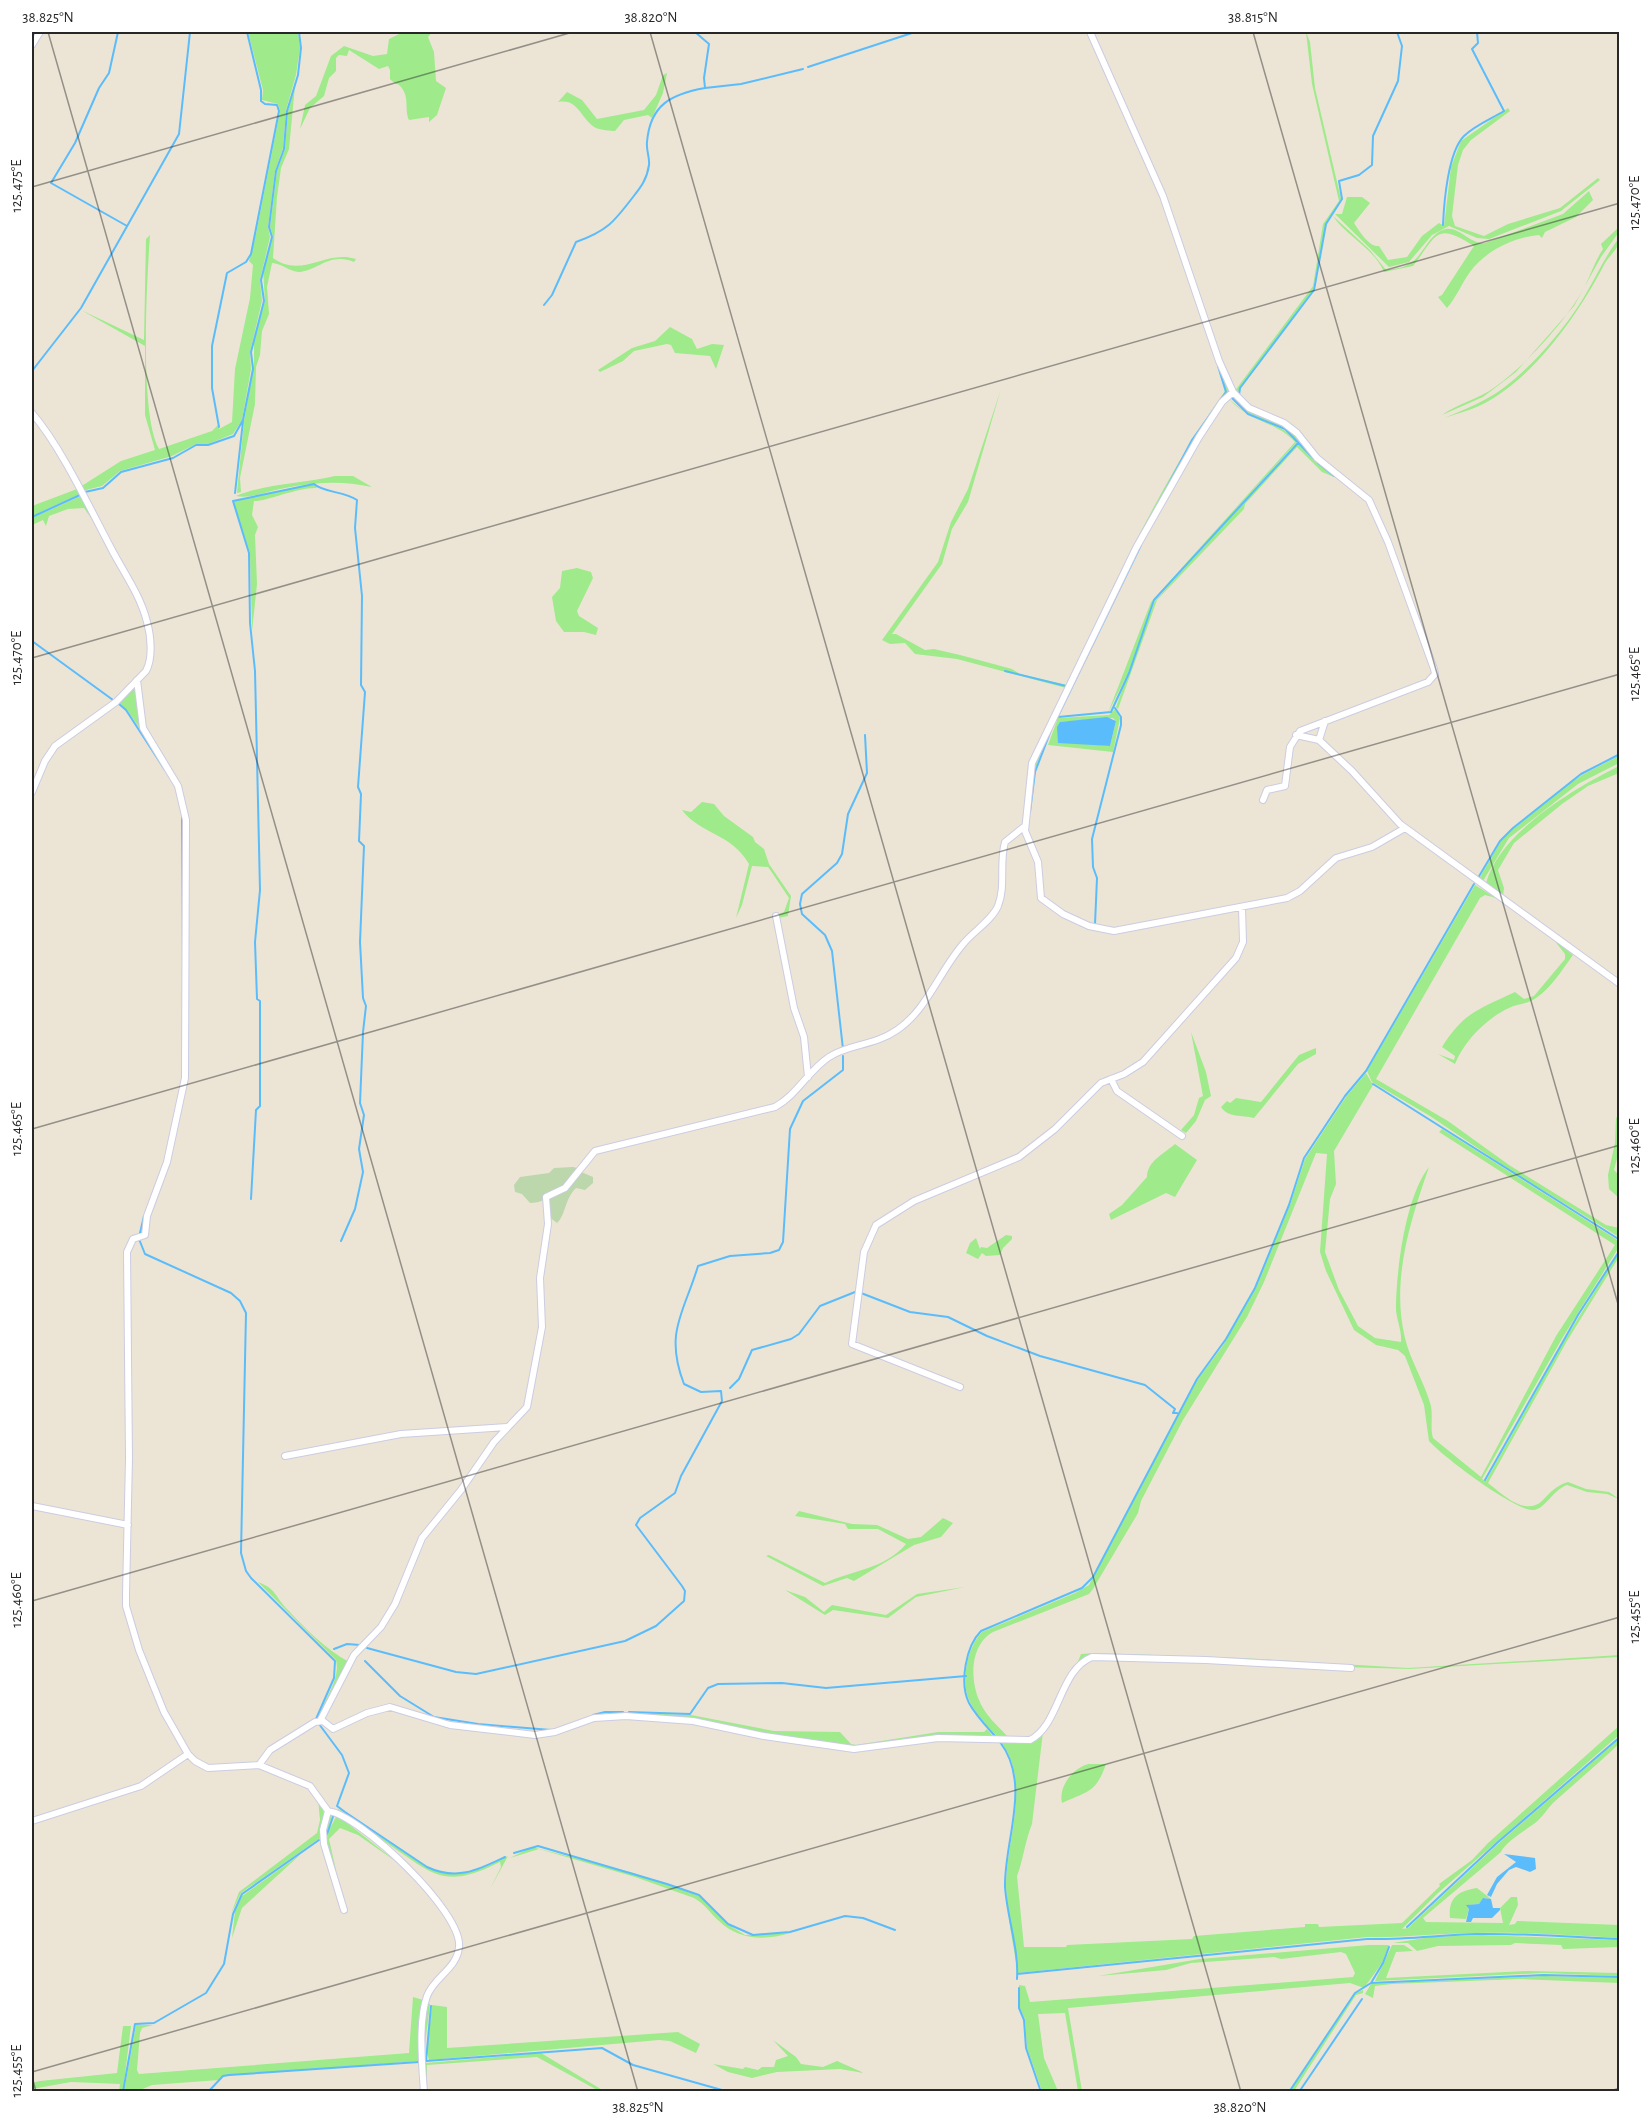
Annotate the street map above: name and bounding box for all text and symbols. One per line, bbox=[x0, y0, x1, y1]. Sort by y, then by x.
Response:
text: 38.825°N bbox=[22, 10, 74, 25]
text: 38.820°N bbox=[624, 10, 678, 25]
text: 38.815°N bbox=[1228, 10, 1278, 25]
text: 125.475°E bbox=[9, 159, 24, 213]
text: 125.470°E bbox=[1627, 176, 1642, 230]
text: 125.470°E bbox=[9, 631, 24, 685]
text: 125.465°E bbox=[1627, 647, 1642, 701]
text: 125.465°E bbox=[9, 1102, 24, 1156]
text: 125.460°E bbox=[1627, 1118, 1642, 1174]
text: 125.460°E bbox=[9, 1572, 24, 1628]
text: 125.455°E bbox=[1627, 1590, 1642, 1644]
text: 125.455°E bbox=[9, 2044, 24, 2098]
text: 38.825°N bbox=[612, 2100, 664, 2115]
text: 38.820°N bbox=[1213, 2100, 1267, 2115]

